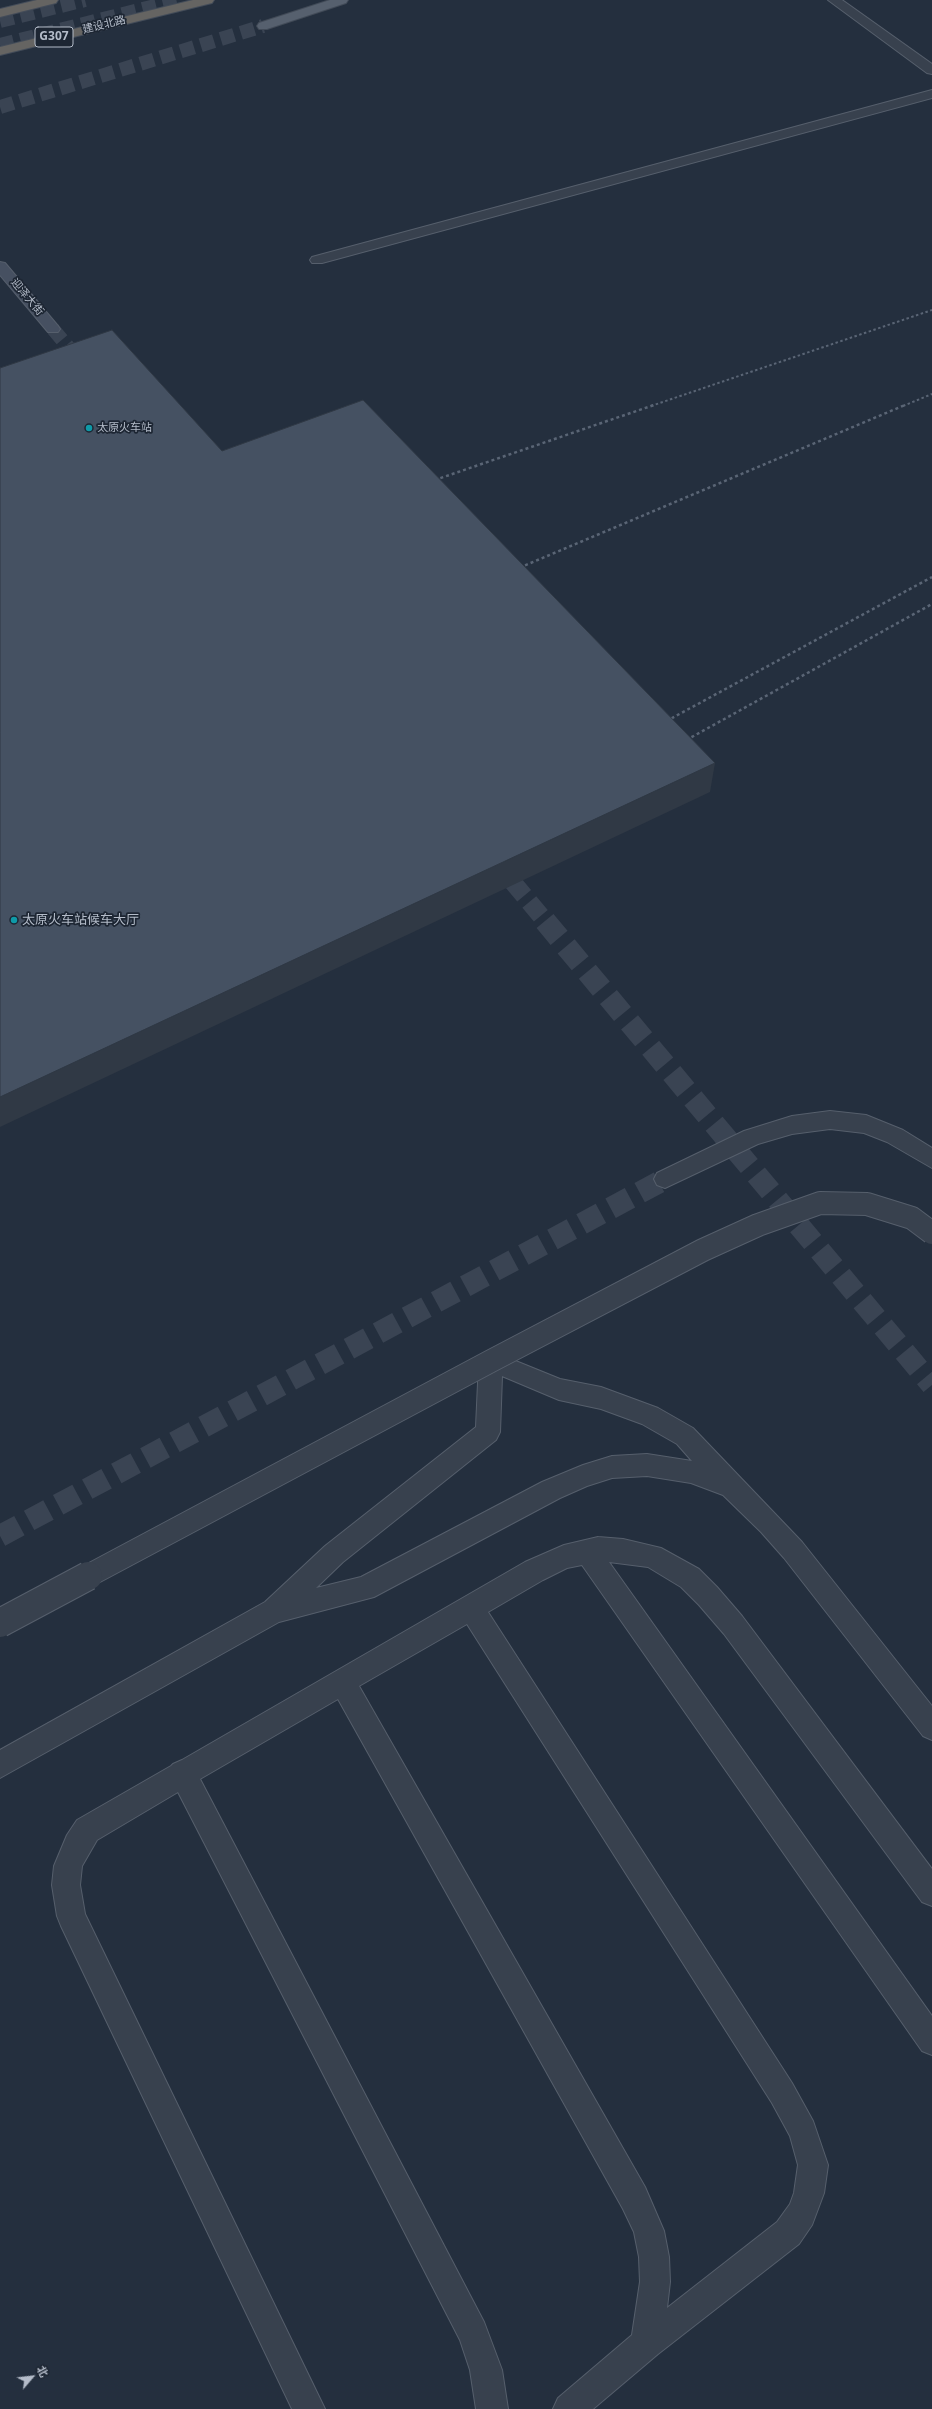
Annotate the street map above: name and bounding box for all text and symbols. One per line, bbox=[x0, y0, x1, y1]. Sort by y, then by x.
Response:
street label: 建设北路 bbox=[81, 13, 127, 37]
road number: G307 bbox=[35, 27, 73, 47]
street label: 迎泽大街 bbox=[8, 276, 46, 318]
place label: 太原火车站 bbox=[97, 421, 152, 435]
marker: 太原火车站 bbox=[84, 423, 94, 433]
place label: 太原火车站候车大厅 bbox=[22, 912, 139, 928]
marker: 太原火车站候车大厅 bbox=[9, 915, 19, 925]
north arrow bbox=[12, 2357, 52, 2397]
text: 北 bbox=[34, 2363, 52, 2380]

